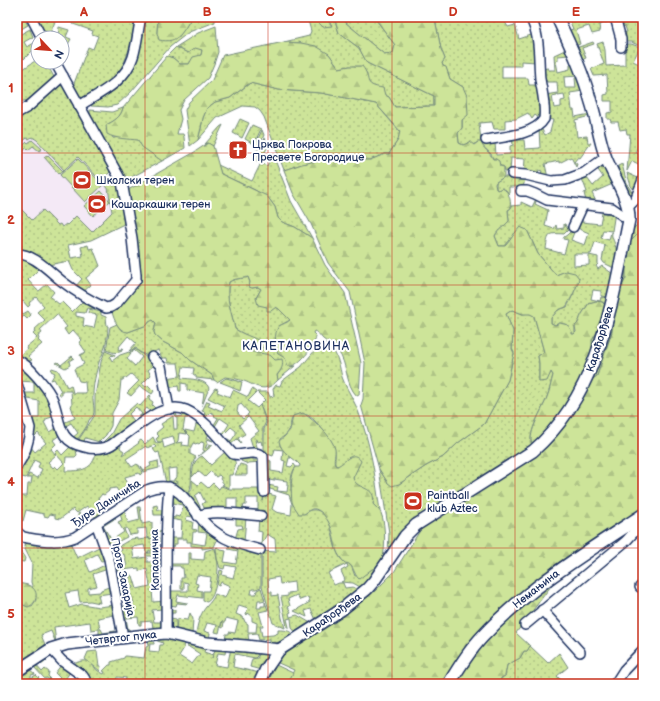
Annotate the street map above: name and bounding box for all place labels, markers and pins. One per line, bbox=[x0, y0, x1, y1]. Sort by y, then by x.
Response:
place label: Црква Покрова Пресвете Богородице bbox=[252, 138, 364, 164]
church icon: Црква Покрова Пресвете Богородице bbox=[227, 139, 249, 161]
sports icon: Школски терен bbox=[71, 169, 93, 191]
place label: Школски терен bbox=[96, 174, 174, 187]
sports icon: Кошаркашки терен bbox=[86, 193, 108, 215]
place label: Кошаркашки терен bbox=[111, 198, 210, 211]
place label: Paintball klub Aztec bbox=[427, 489, 478, 515]
sports icon: Paintball klub Aztec bbox=[402, 490, 424, 512]

